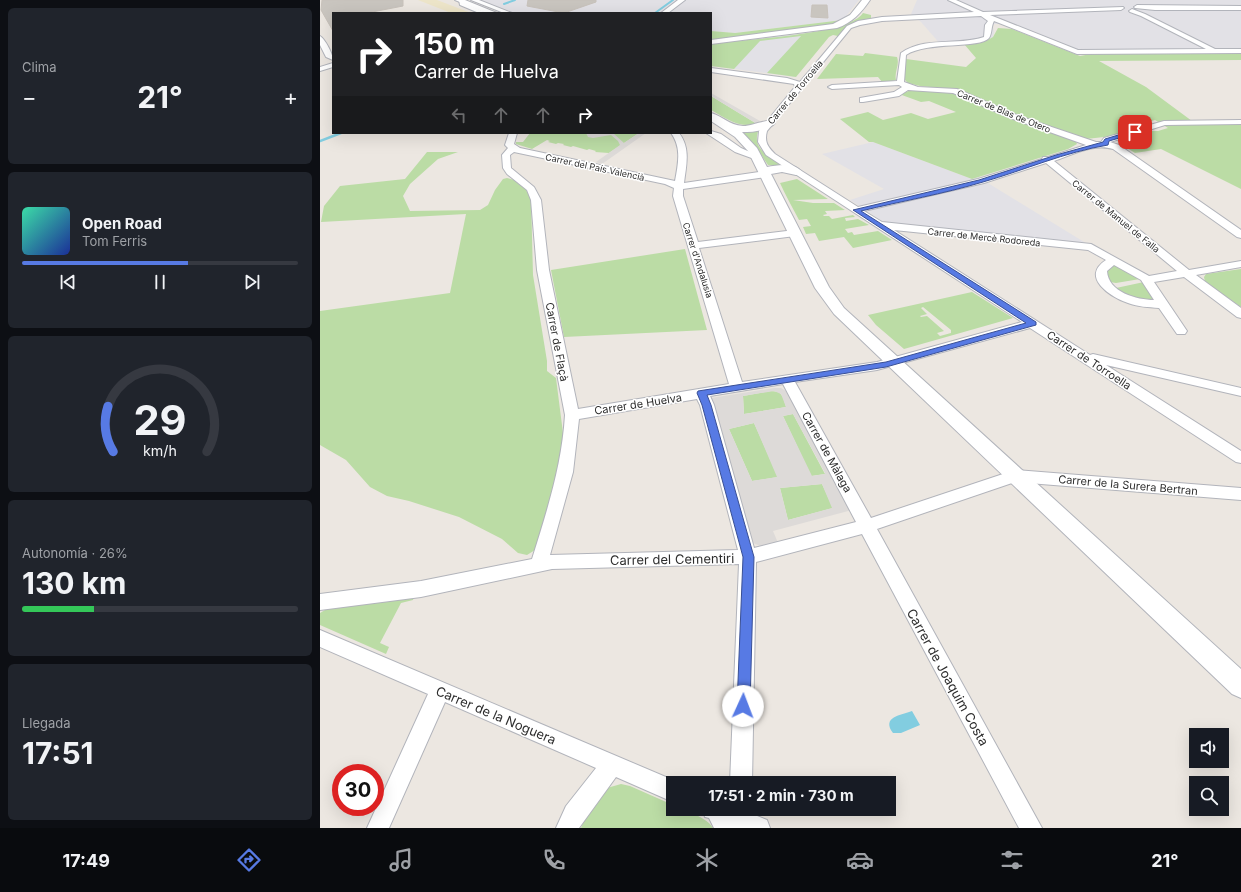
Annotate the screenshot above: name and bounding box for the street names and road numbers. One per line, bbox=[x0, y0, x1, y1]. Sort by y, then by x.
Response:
street label: Carrer de Torroella bbox=[765, 58, 825, 126]
street label: Carrer de Blas de Otero bbox=[956, 87, 1052, 135]
street label: Carrer del País Valencià bbox=[544, 151, 646, 183]
street label: Carrer de Manuel de Falla bbox=[1070, 177, 1162, 255]
street label: Carrer d'Andalusia bbox=[681, 221, 715, 299]
street label: Carrer de Mercè Rodoreda bbox=[927, 226, 1041, 248]
street label: Carrer de Flaçà bbox=[542, 301, 572, 383]
street label: Carrer de Torroella bbox=[1044, 327, 1134, 393]
street label: Carrer de Huelva bbox=[593, 390, 683, 418]
street label: Carrer de Màlaga bbox=[799, 409, 855, 495]
street label: Carrer de la Surera Bertran bbox=[1058, 472, 1198, 498]
street label: Carrer del Cementiri bbox=[610, 550, 734, 568]
street label: Carrer de Joaquim Costa bbox=[904, 606, 992, 748]
street label: Carrer de la Noguera bbox=[433, 682, 559, 748]

